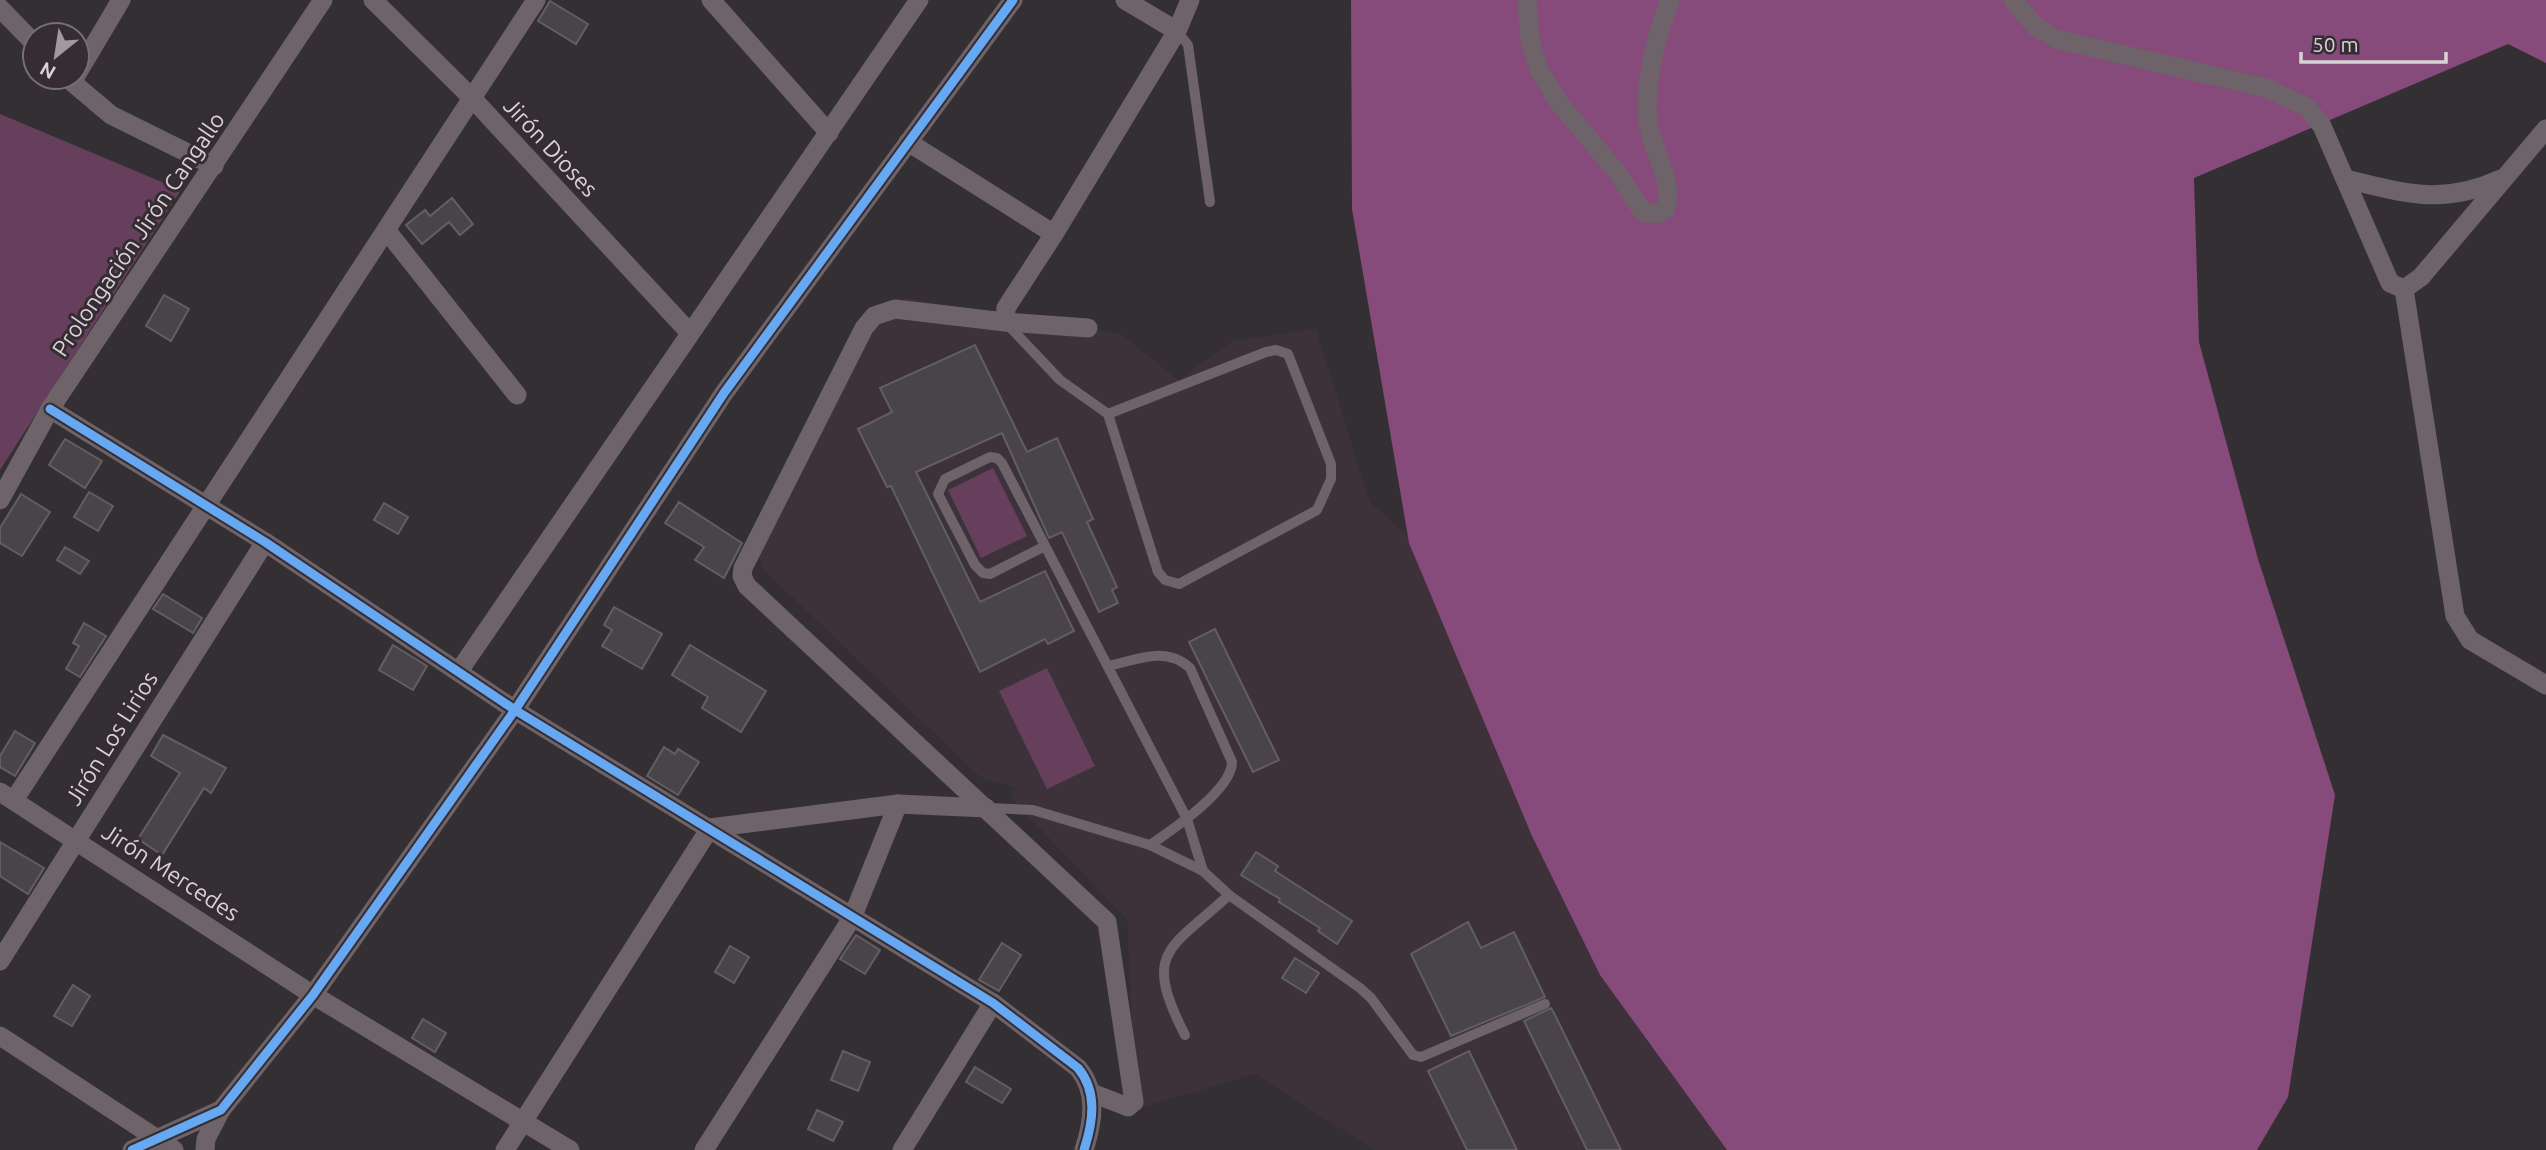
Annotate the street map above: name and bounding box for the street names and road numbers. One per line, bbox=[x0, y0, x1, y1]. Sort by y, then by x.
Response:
street label: Jirón Dioses bbox=[499, 93, 603, 201]
street label: Prolongación Jirón Cangallo bbox=[47, 107, 229, 361]
street label: Jirón Los Lirios bbox=[60, 667, 162, 809]
street label: Jirón Mercedes bbox=[98, 818, 244, 926]

